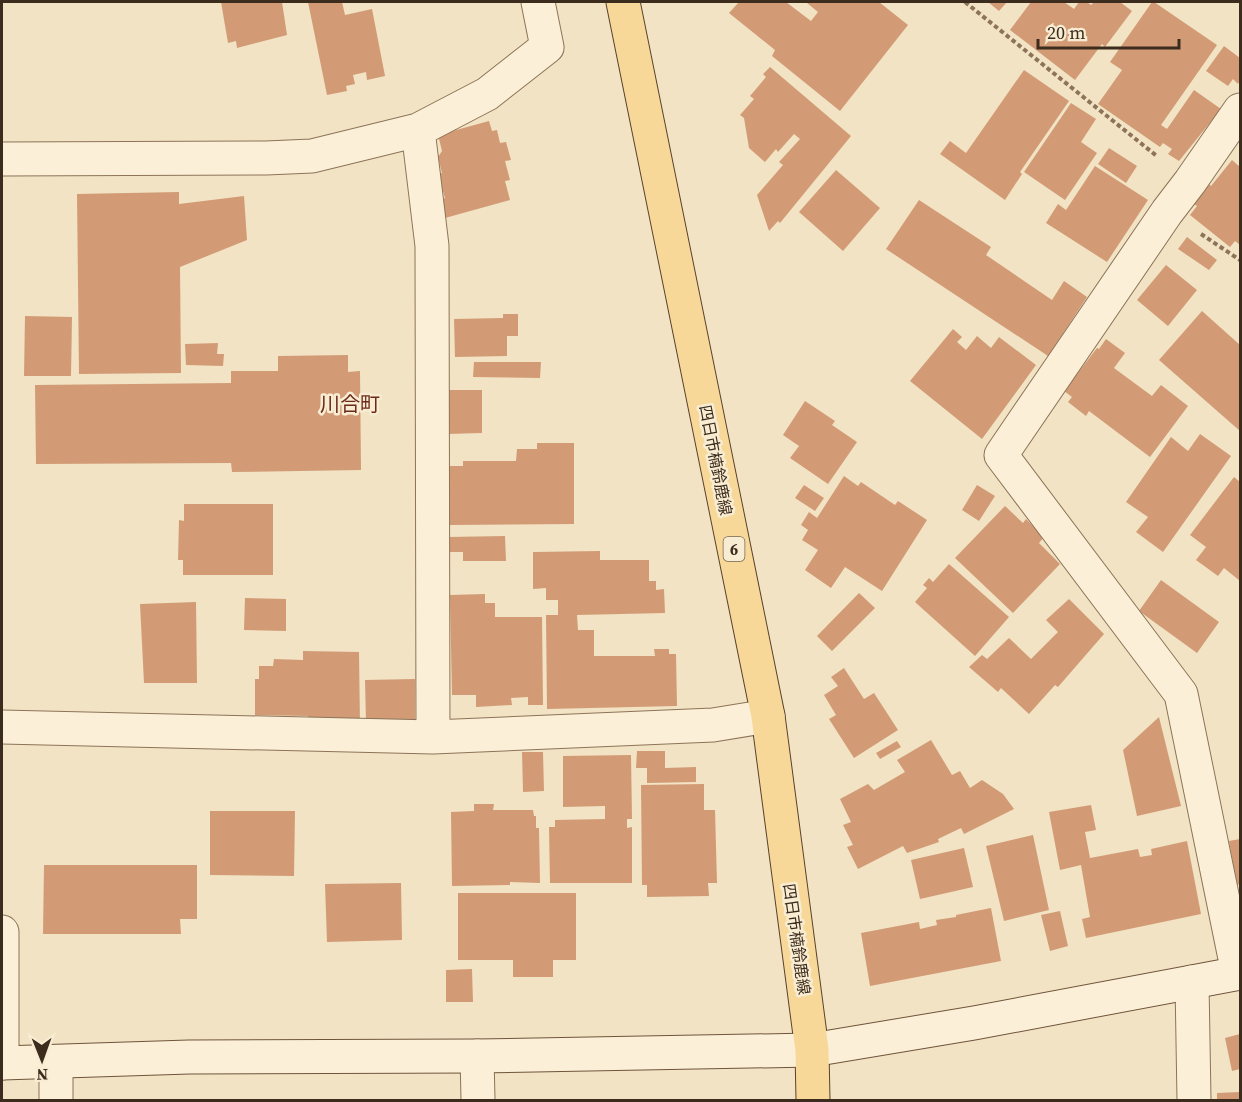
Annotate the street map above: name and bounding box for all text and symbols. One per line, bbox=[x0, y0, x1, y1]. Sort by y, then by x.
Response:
scale bar bbox=[1038, 12, 1179, 50]
text: 20 m bbox=[1047, 20, 1085, 45]
district label: 川合町 bbox=[320, 390, 380, 418]
street label: 四日市楠鈴鹿線 bbox=[695, 403, 737, 517]
road number: 6 bbox=[724, 537, 744, 561]
street label: 四日市楠鈴鹿線 bbox=[778, 882, 816, 996]
north arrow bbox=[12, 1030, 72, 1090]
text: N bbox=[36, 1064, 48, 1086]

